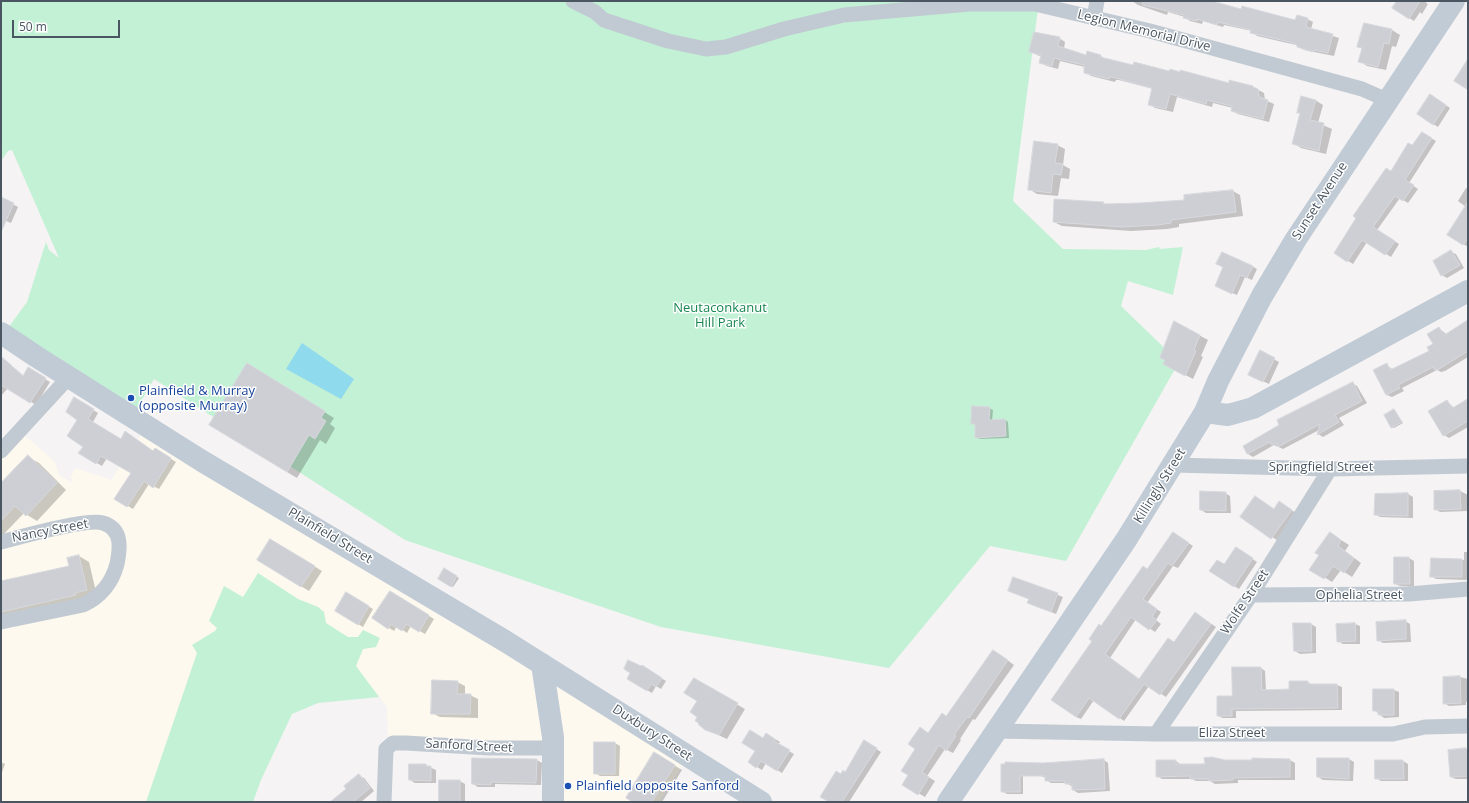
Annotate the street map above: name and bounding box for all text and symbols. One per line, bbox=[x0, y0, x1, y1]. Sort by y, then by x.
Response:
street label: Legion Memorial Drive bbox=[1076, 7, 1212, 55]
scale bar bbox=[14, 12, 122, 38]
text: 50 m bbox=[19, 18, 47, 35]
street label: Sunset Avenue bbox=[1289, 159, 1351, 243]
park label: Neutaconkanut Hill Park bbox=[673, 300, 767, 331]
place label: Plainfield & Murray (opposite Murray) bbox=[139, 383, 255, 414]
marker: Plainfield & Murray (opposite Murray) bbox=[126, 393, 136, 403]
street label: Killingly Street bbox=[1131, 446, 1189, 526]
street label: Springfield Street bbox=[1269, 459, 1373, 475]
street label: Plainfield Street bbox=[285, 505, 375, 567]
street label: Nancy Street bbox=[11, 516, 89, 546]
street label: Wolfe Street bbox=[1218, 567, 1272, 637]
street label: Ophelia Street bbox=[1316, 587, 1402, 603]
street label: Duxbury Street bbox=[609, 702, 695, 764]
street label: Eliza Street bbox=[1199, 725, 1265, 741]
street label: Sanford Street bbox=[425, 736, 513, 756]
place label: Plainfield opposite Sanford bbox=[576, 778, 739, 794]
marker: Plainfield opposite Sanford bbox=[563, 781, 573, 791]

